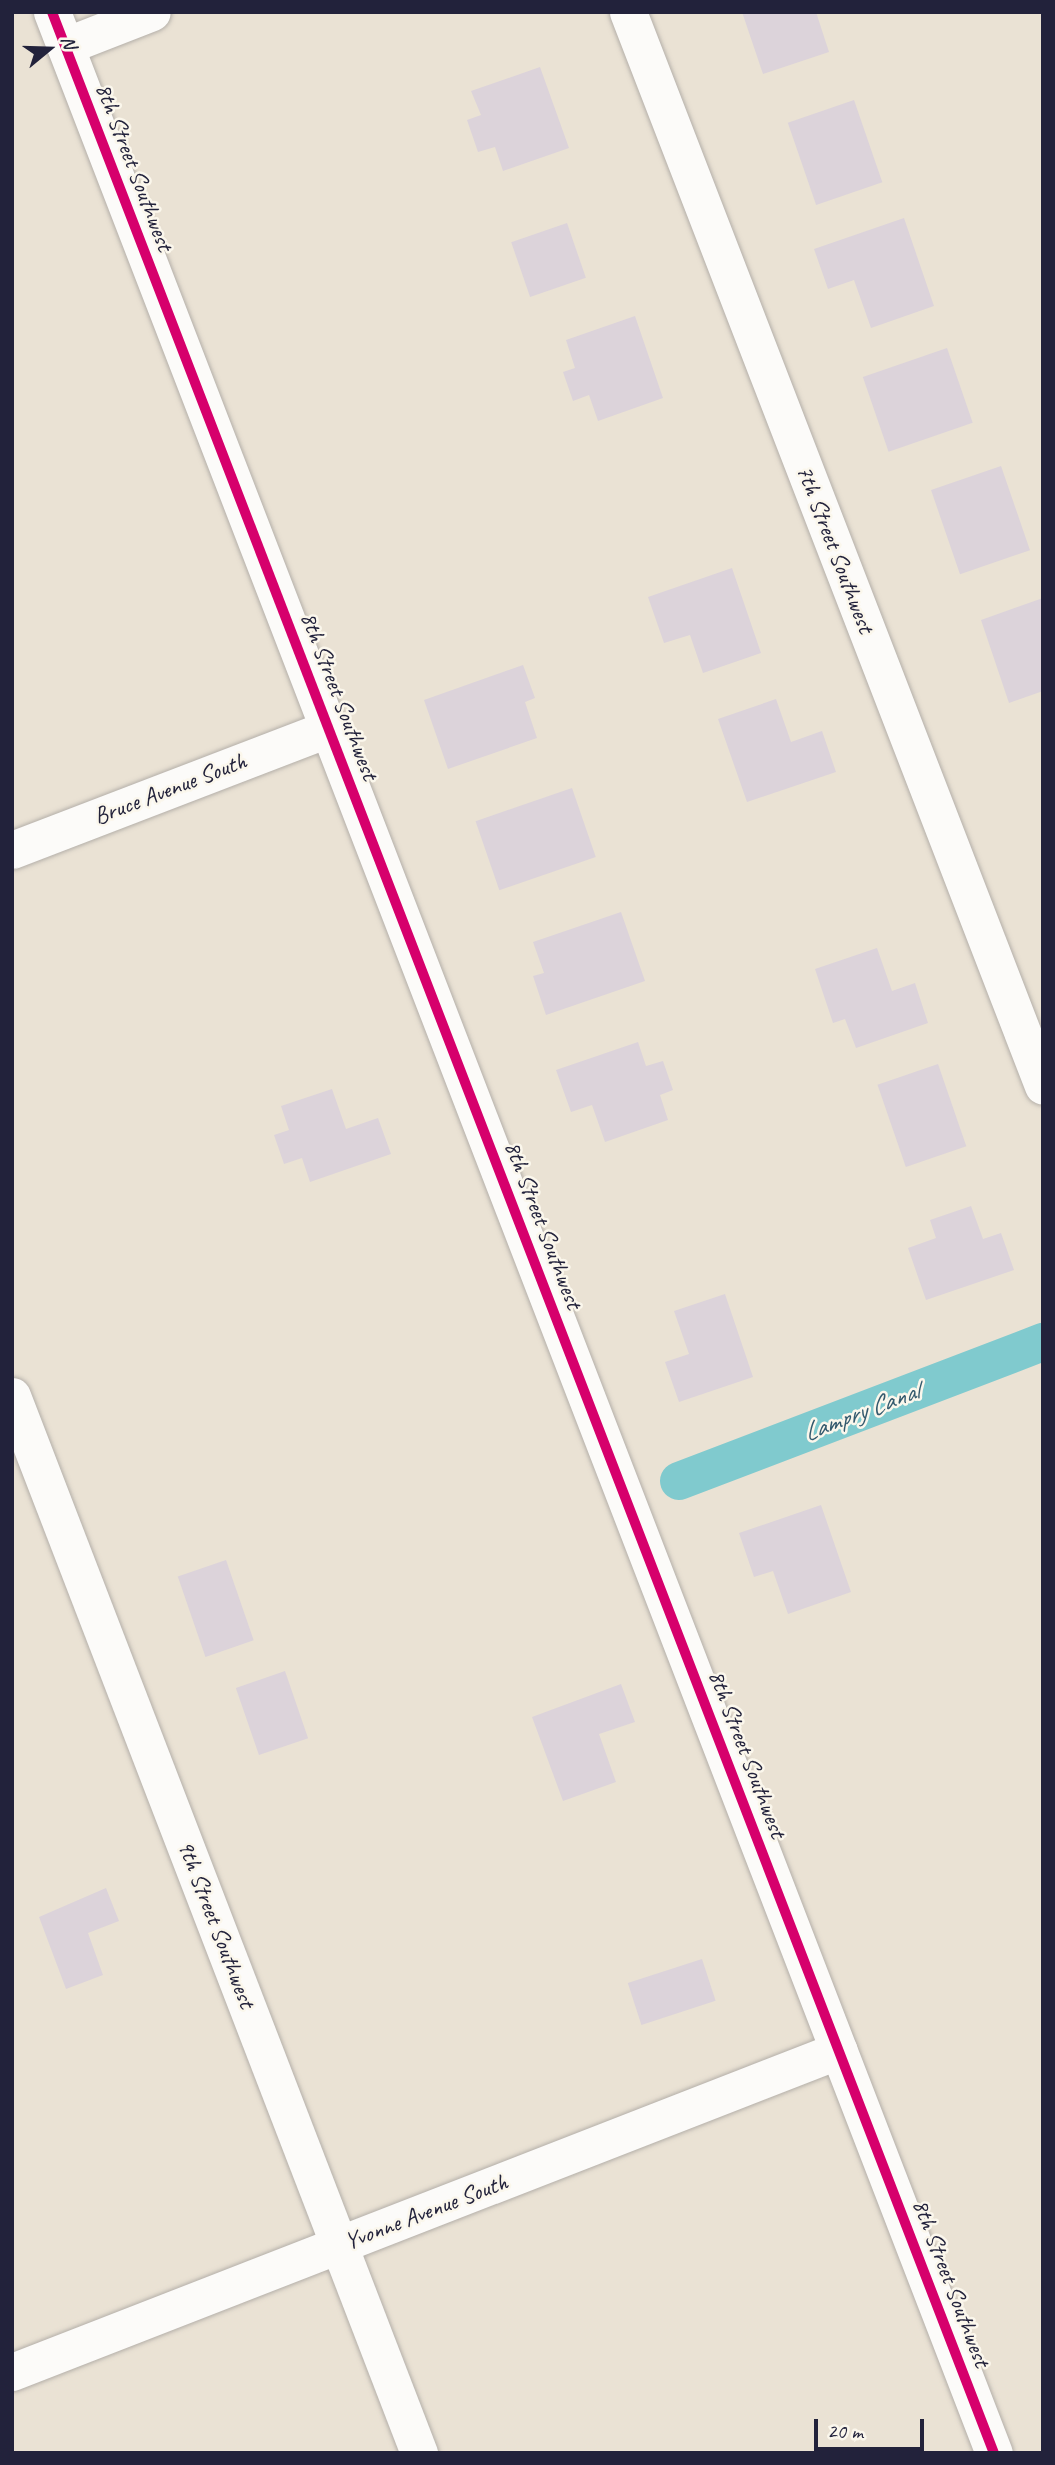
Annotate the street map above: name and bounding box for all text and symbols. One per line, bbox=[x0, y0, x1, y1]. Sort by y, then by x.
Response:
north arrow bbox=[14, 14, 84, 84]
text: N bbox=[56, 33, 82, 52]
street label: 8th Street Southwest bbox=[89, 79, 179, 255]
street label: 7th Street Southwest bbox=[790, 461, 880, 637]
street label: 8th Street Southwest bbox=[294, 608, 384, 784]
street label: Bruce Avenue South bbox=[90, 747, 250, 831]
street label: 8th Street Southwest bbox=[498, 1137, 588, 1313]
water label: Lampry Canal bbox=[799, 1376, 923, 1448]
street label: 8th Street Southwest bbox=[702, 1666, 792, 1842]
street label: 9th Street Southwest bbox=[171, 1836, 261, 2012]
street label: Yvonne Avenue South bbox=[341, 2168, 511, 2256]
street label: 8th Street Southwest bbox=[906, 2195, 996, 2371]
scale bar bbox=[817, 2406, 927, 2450]
text: 20 m bbox=[827, 2418, 863, 2444]

